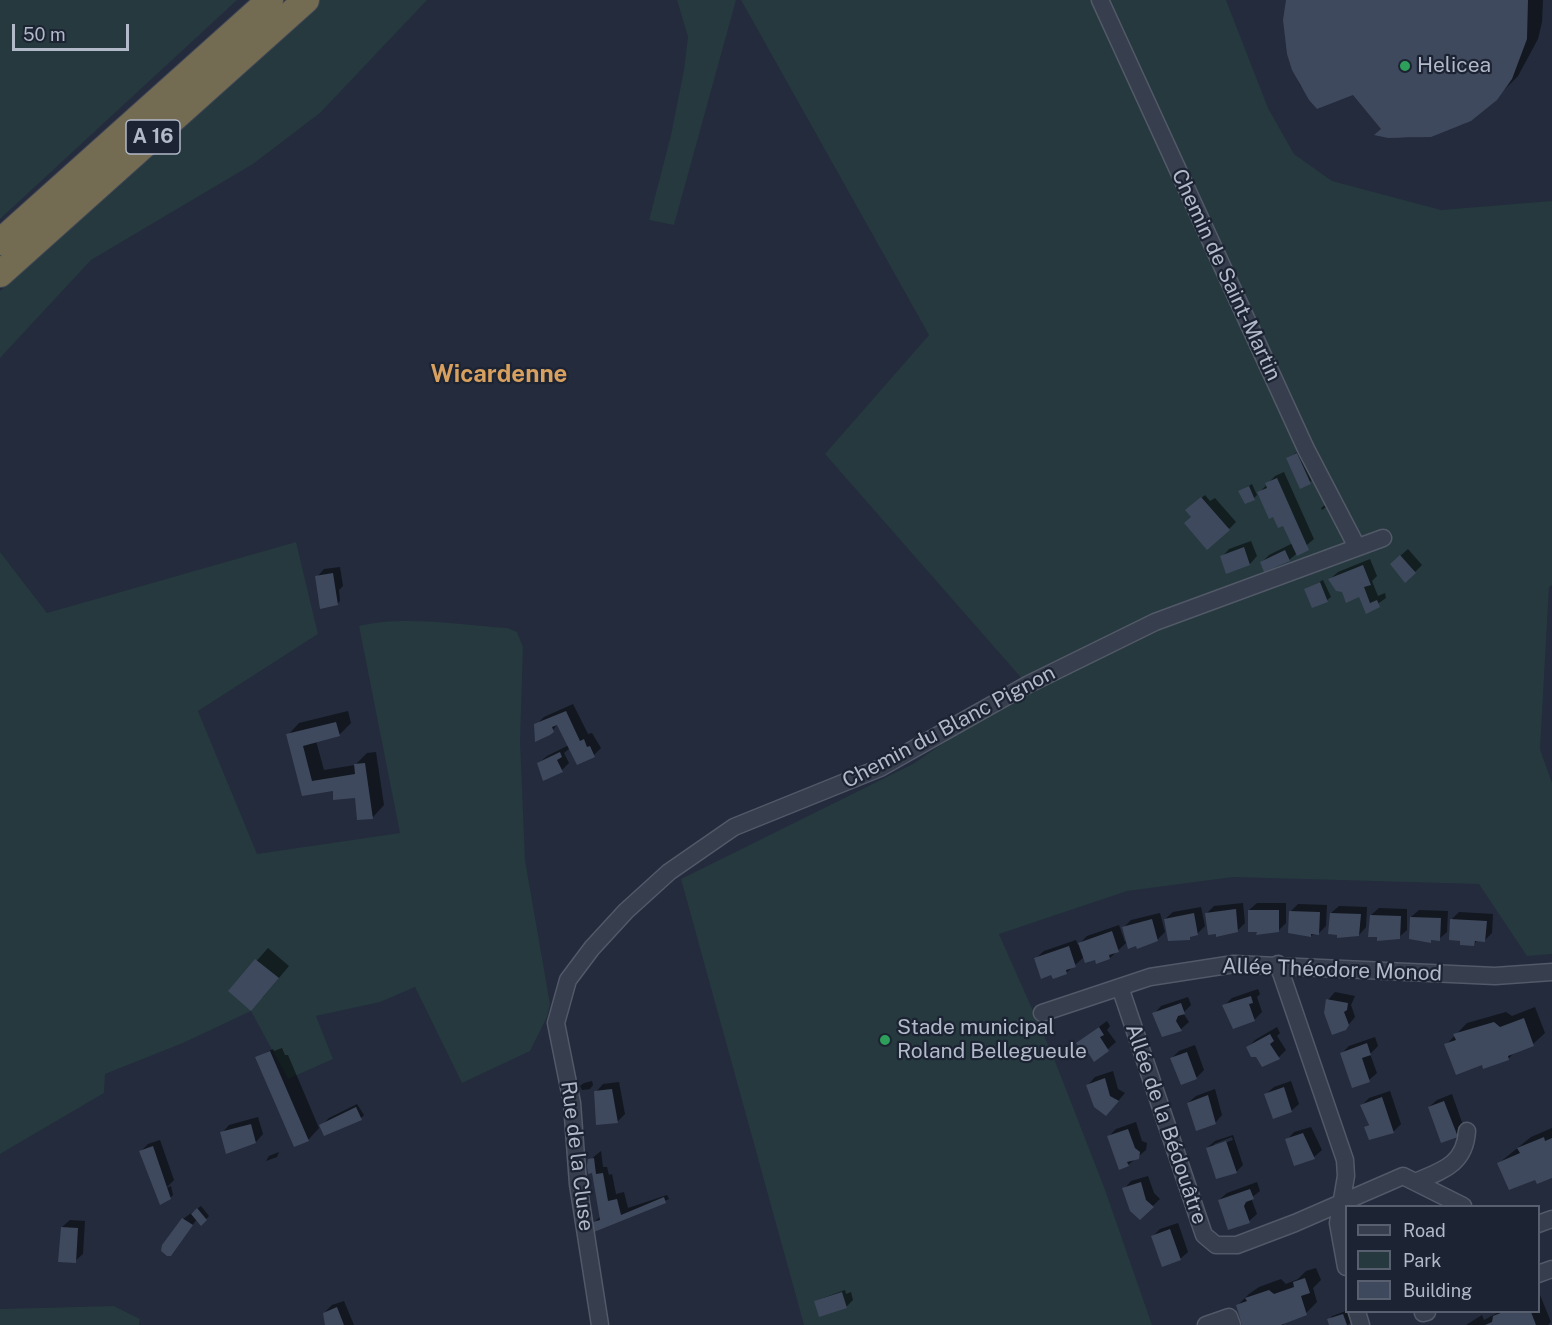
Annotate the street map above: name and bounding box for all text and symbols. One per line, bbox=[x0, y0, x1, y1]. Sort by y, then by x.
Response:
scale bar bbox=[15, 12, 132, 50]
text: 50 m bbox=[23, 24, 66, 45]
place label: Helicea bbox=[1417, 53, 1491, 79]
marker: Helicea bbox=[1398, 59, 1412, 73]
road number: A 16 bbox=[126, 120, 180, 154]
street label: Chemin de Saint-Martin bbox=[1166, 165, 1286, 385]
district label: Wicardenne bbox=[431, 361, 567, 389]
street label: Chemin du Blanc Pignon bbox=[838, 660, 1060, 794]
street label: Allée Théodore Monod bbox=[1221, 954, 1443, 986]
place label: Stade municipal Roland Bellegueule bbox=[897, 1015, 1087, 1065]
street label: Allée de la Bédouâtre bbox=[1120, 1021, 1212, 1227]
marker: Stade municipal Roland Bellegueule bbox=[878, 1033, 892, 1047]
street label: Rue de la Cluse bbox=[555, 1080, 599, 1232]
legend bbox=[1345, 1205, 1540, 1313]
text: Road bbox=[1403, 1220, 1446, 1241]
text: Park bbox=[1403, 1250, 1441, 1271]
text: Building bbox=[1403, 1280, 1472, 1301]

